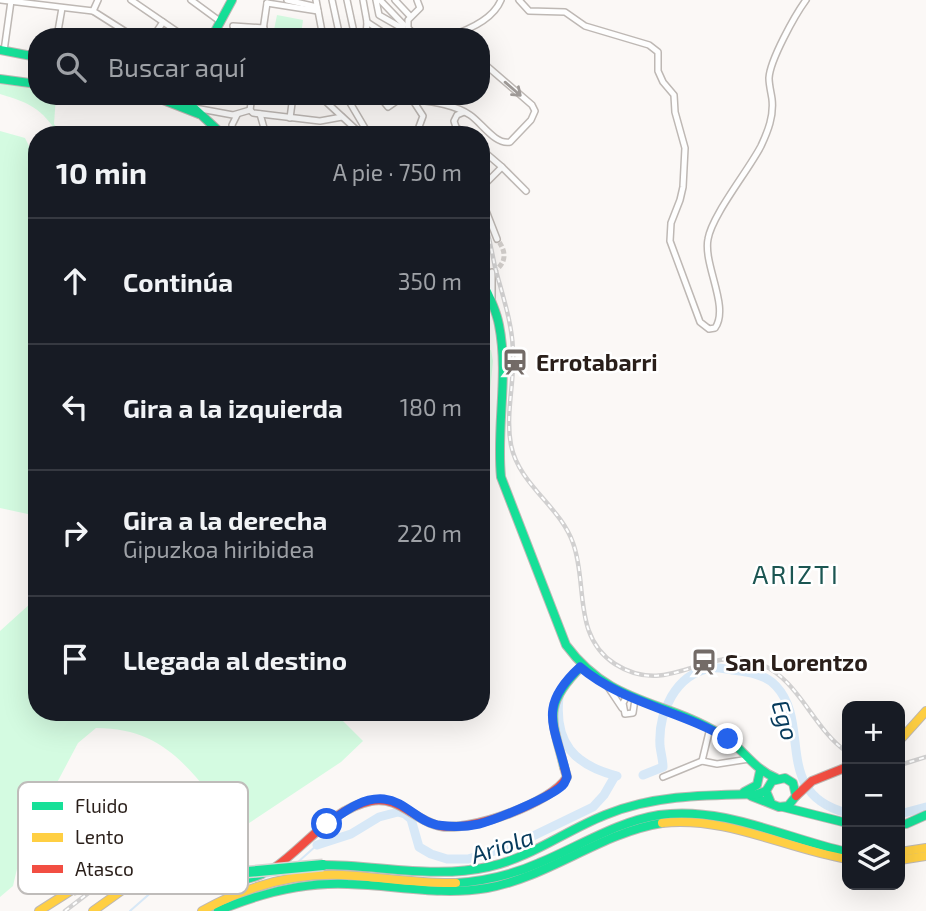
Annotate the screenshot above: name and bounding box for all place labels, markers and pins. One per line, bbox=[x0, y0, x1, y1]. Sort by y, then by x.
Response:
station icon: Errotabarri bbox=[500, 347, 530, 377]
place label: Errotabarri bbox=[536, 348, 658, 376]
station icon: San Lorentzo bbox=[689, 647, 719, 677]
place label: San Lorentzo bbox=[725, 648, 868, 676]

